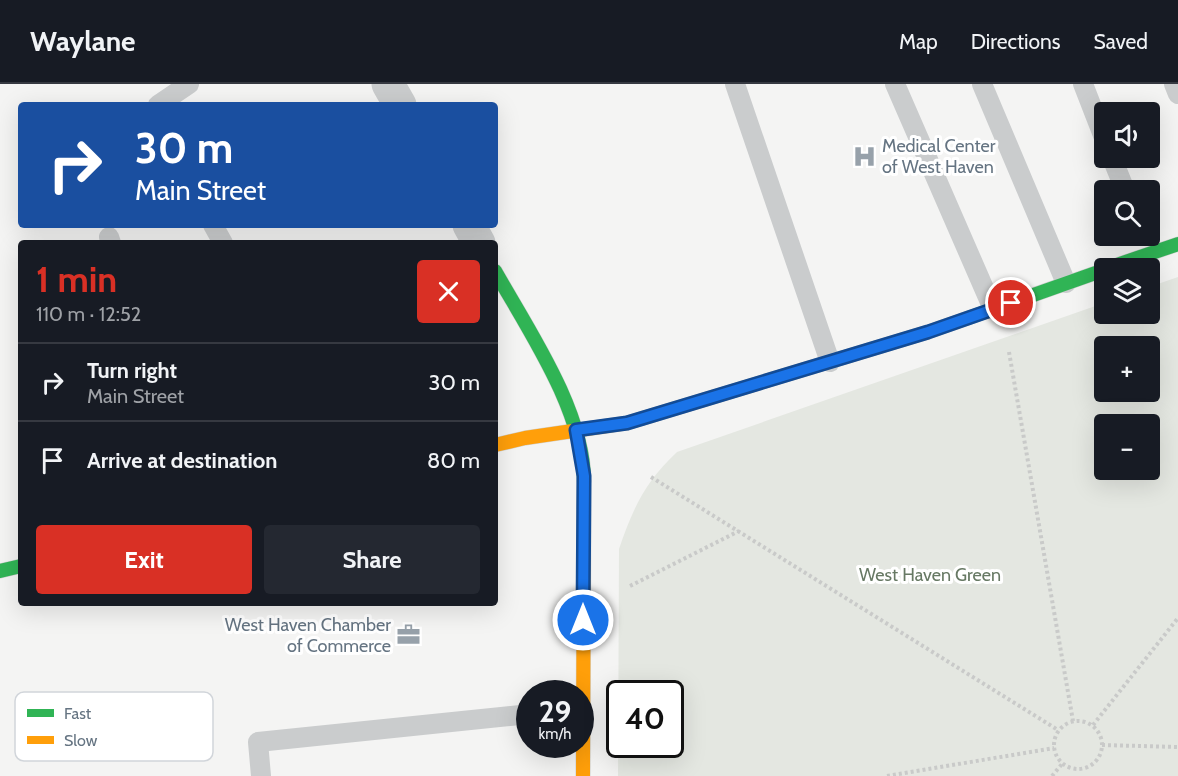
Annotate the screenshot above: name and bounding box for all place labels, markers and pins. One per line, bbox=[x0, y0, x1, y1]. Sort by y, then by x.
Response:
place label: Medical Center of West Haven bbox=[882, 135, 996, 178]
hospital icon: Medical Center of West Haven bbox=[851, 143, 877, 169]
pin bbox=[985, 277, 1036, 328]
place label: West Haven Chamber of Commerce bbox=[225, 614, 391, 657]
office icon: West Haven Chamber of Commerce bbox=[396, 622, 422, 648]

